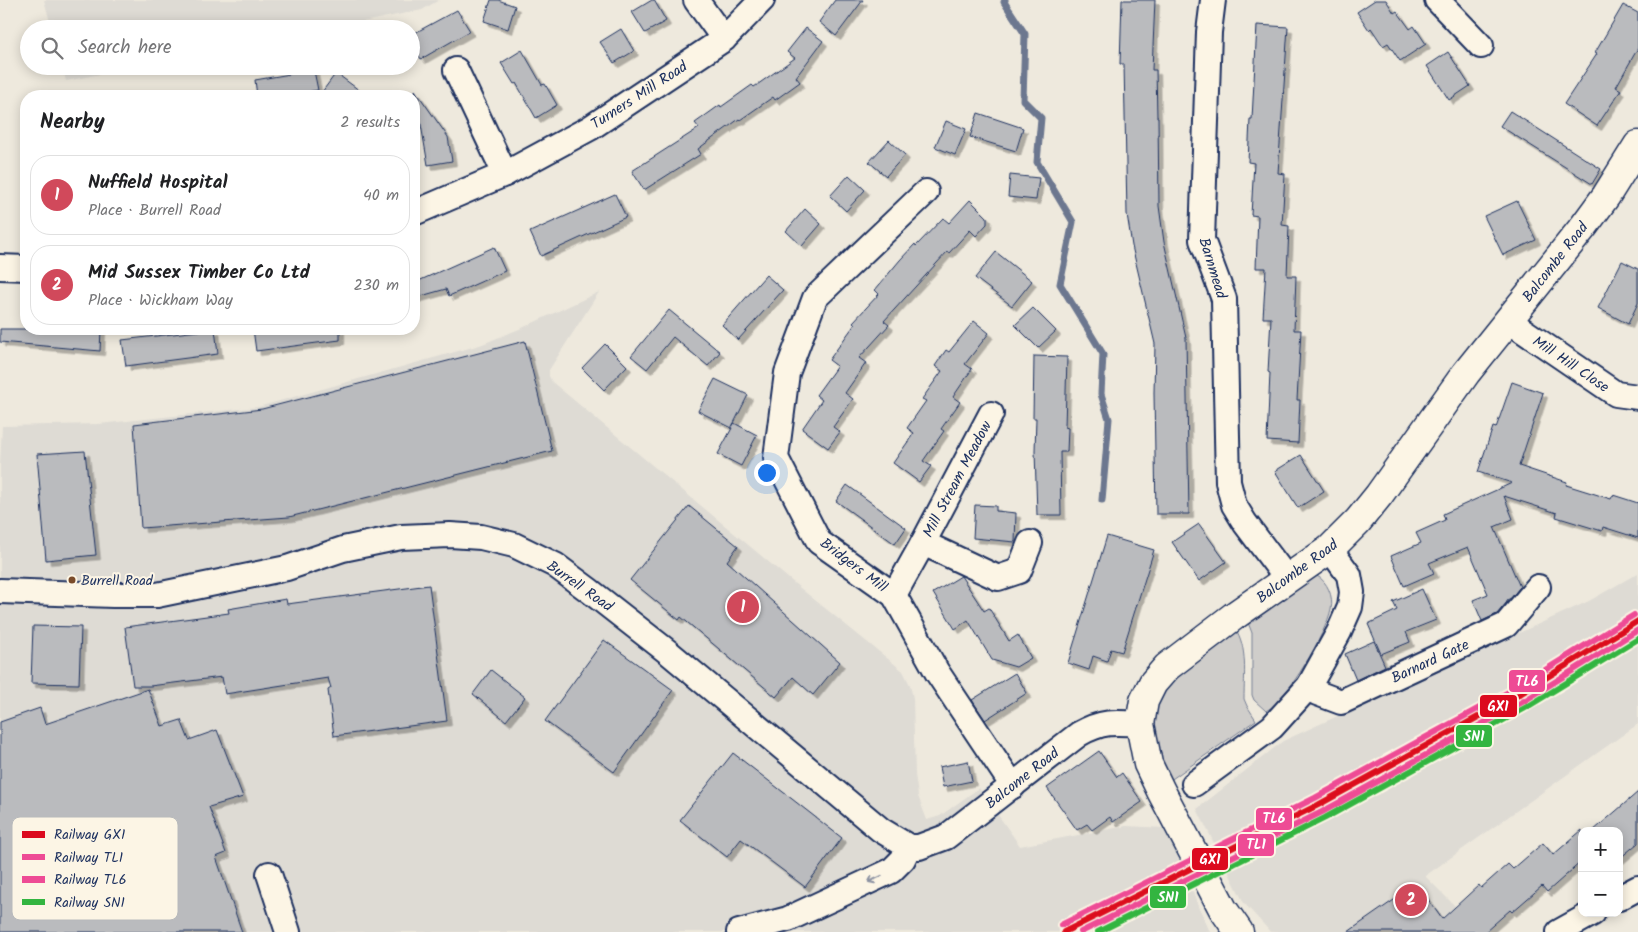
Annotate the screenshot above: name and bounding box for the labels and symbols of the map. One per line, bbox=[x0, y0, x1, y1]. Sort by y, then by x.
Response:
street label: Turners Mill Road bbox=[586, 55, 693, 136]
street label: Balcombe Road bbox=[1517, 217, 1595, 308]
street label: Barnmead bbox=[1191, 235, 1233, 302]
street label: Mill Hill Close bbox=[1527, 330, 1614, 400]
street label: Mill Stream Meadow bbox=[917, 416, 999, 542]
your location bbox=[754, 460, 780, 486]
street label: Bridgers Mill bbox=[814, 532, 893, 600]
street label: Balcombe Road bbox=[1252, 533, 1344, 610]
street label: Burrell Road bbox=[541, 555, 618, 619]
place label: Burrell Road bbox=[81, 570, 154, 592]
marker: Burrell Road bbox=[67, 575, 77, 585]
pin: 1 bbox=[727, 588, 759, 626]
street label: Barnard Gate bbox=[1387, 633, 1474, 690]
line badge: TL6 bbox=[1508, 669, 1546, 693]
text: TL6 bbox=[1516, 671, 1539, 693]
line badge: GX1 bbox=[1479, 694, 1518, 718]
text: GX1 bbox=[1488, 696, 1509, 718]
line badge: SN1 bbox=[1455, 724, 1493, 748]
text: SN1 bbox=[1464, 726, 1485, 748]
street label: Balcome Road bbox=[980, 742, 1065, 815]
line badge: TL6 bbox=[1255, 807, 1293, 831]
text: TL6 bbox=[1263, 808, 1286, 830]
legend bbox=[12, 817, 178, 920]
text: Railway GX1 bbox=[54, 824, 125, 846]
line badge: TL1 bbox=[1237, 833, 1275, 857]
text: TL1 bbox=[1246, 834, 1267, 856]
text: Railway TL1 bbox=[54, 847, 123, 869]
line badge: GX1 bbox=[1191, 847, 1229, 871]
text: GX1 bbox=[1200, 849, 1221, 871]
text: Railway TL6 bbox=[54, 869, 127, 891]
one-way arrow bbox=[868, 875, 883, 884]
pin: 2 bbox=[1395, 881, 1427, 919]
line badge: SN1 bbox=[1149, 885, 1187, 909]
text: SN1 bbox=[1158, 887, 1179, 909]
text: Railway SN1 bbox=[54, 892, 125, 914]

